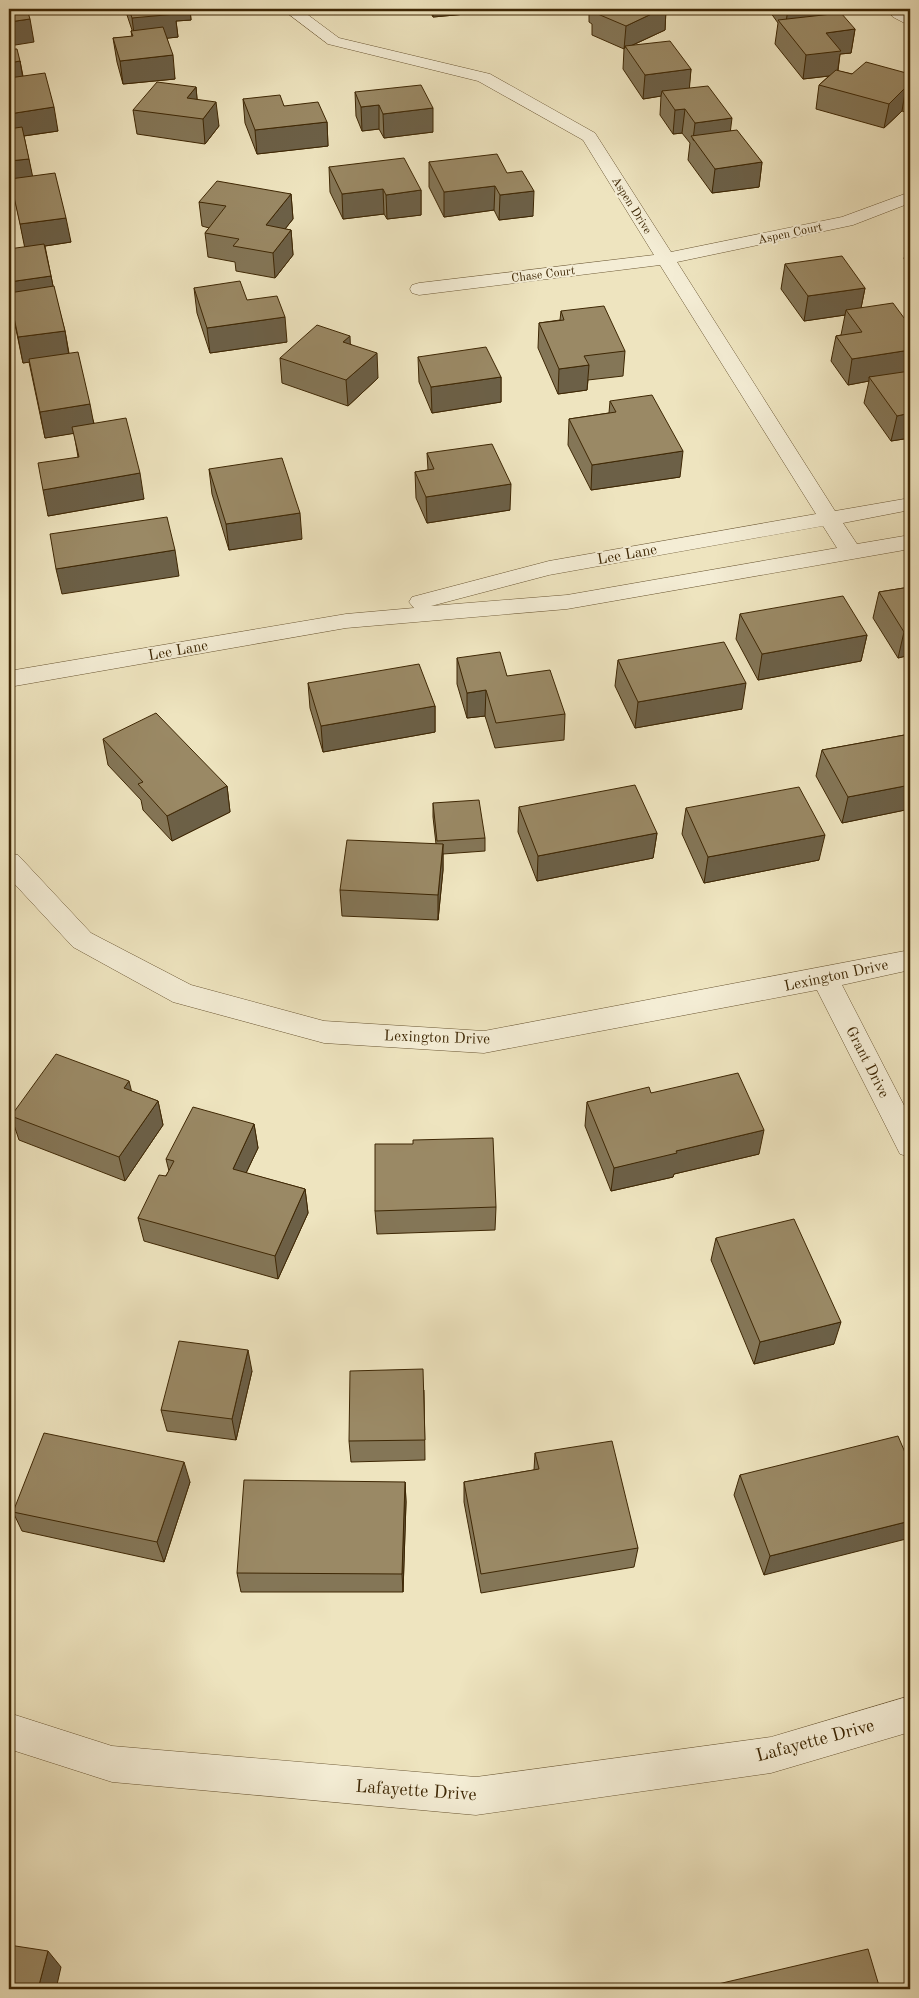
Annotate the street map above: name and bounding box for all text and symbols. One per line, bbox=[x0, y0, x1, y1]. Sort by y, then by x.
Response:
street label: Aspen Drive bbox=[609, 175, 654, 237]
street label: Aspen Court bbox=[757, 221, 823, 247]
street label: Chase Court bbox=[511, 265, 576, 285]
street label: Lee Lane bbox=[596, 543, 658, 568]
street label: Lee Lane bbox=[147, 639, 209, 664]
street label: Lexington Drive bbox=[783, 958, 890, 995]
street label: Grant Drive bbox=[842, 1025, 891, 1101]
street label: Lexington Drive bbox=[384, 1029, 490, 1048]
street label: Lafayette Drive bbox=[754, 1717, 876, 1765]
street label: Lafayette Drive bbox=[355, 1778, 477, 1804]

